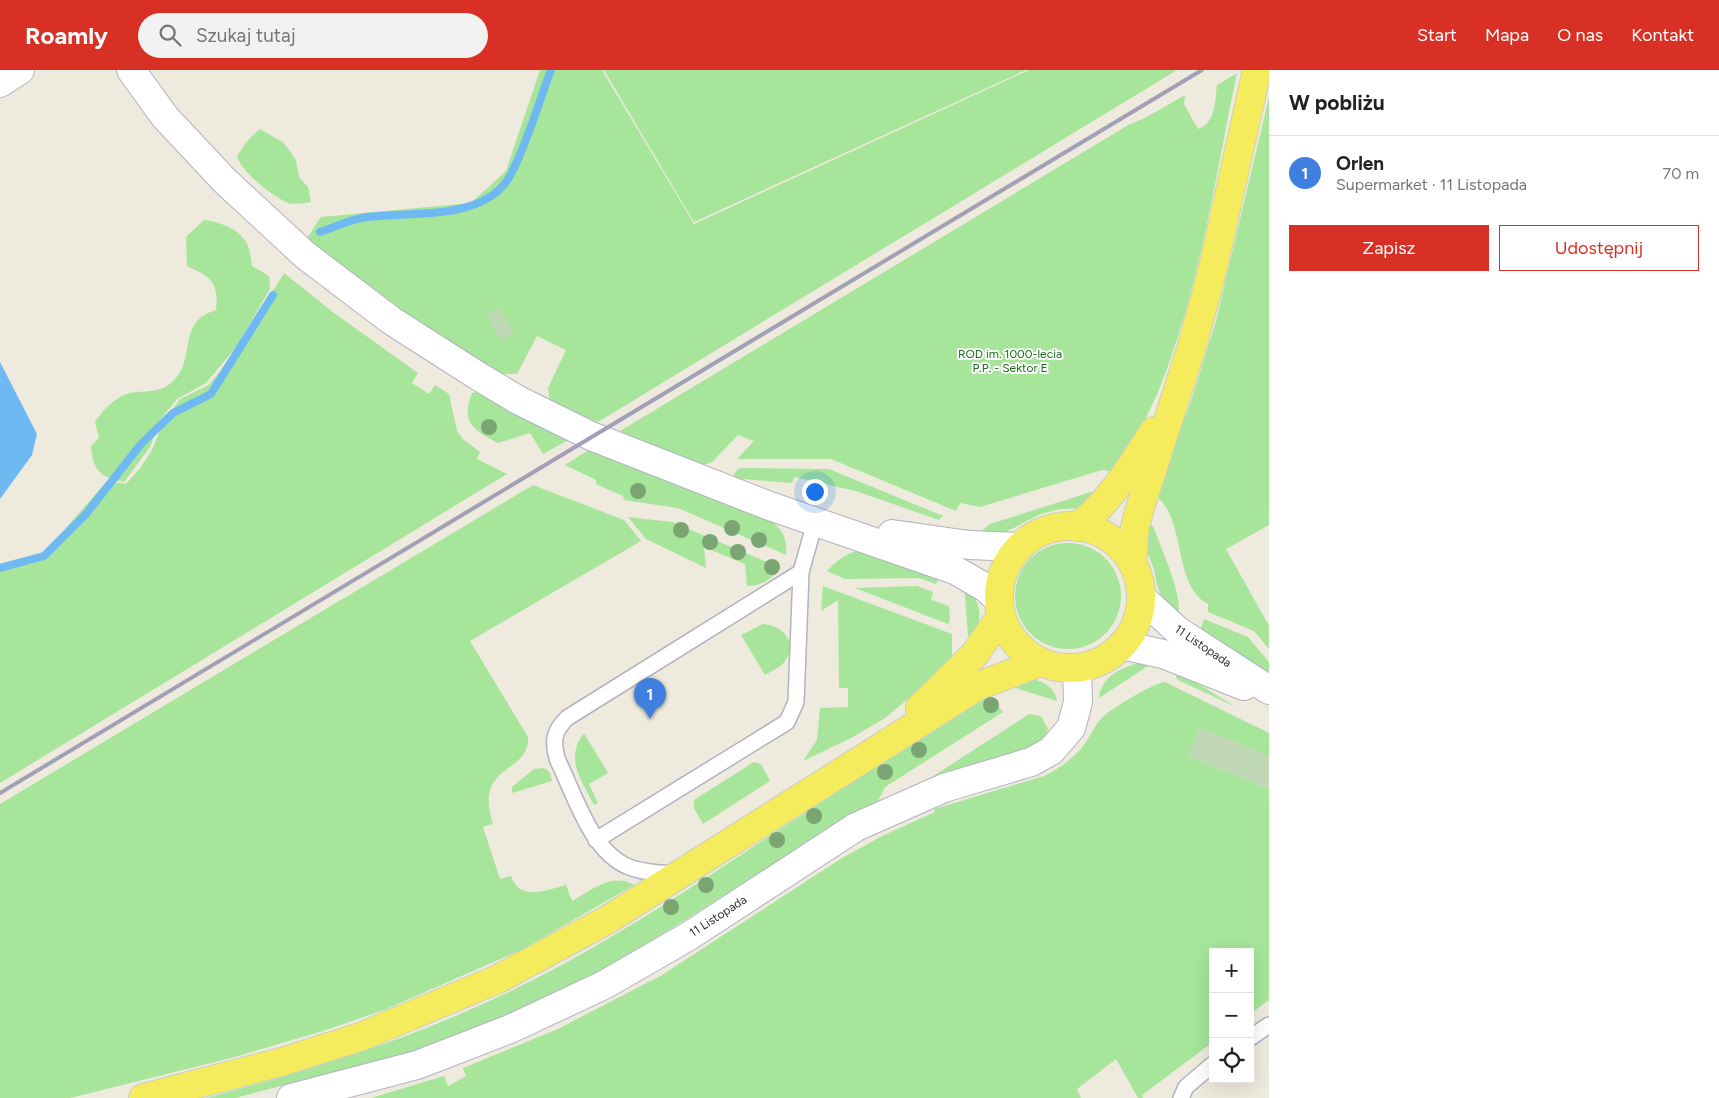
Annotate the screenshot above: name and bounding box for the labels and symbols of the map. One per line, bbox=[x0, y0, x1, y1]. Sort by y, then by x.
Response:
park label: ROD im. 1000-lecia P.P. - Sektor E bbox=[958, 347, 1062, 375]
your location bbox=[802, 479, 828, 505]
street label: 11 Listopada bbox=[1172, 622, 1234, 670]
pin: 1 bbox=[634, 678, 666, 719]
street label: 11 Listopada bbox=[687, 892, 749, 940]

